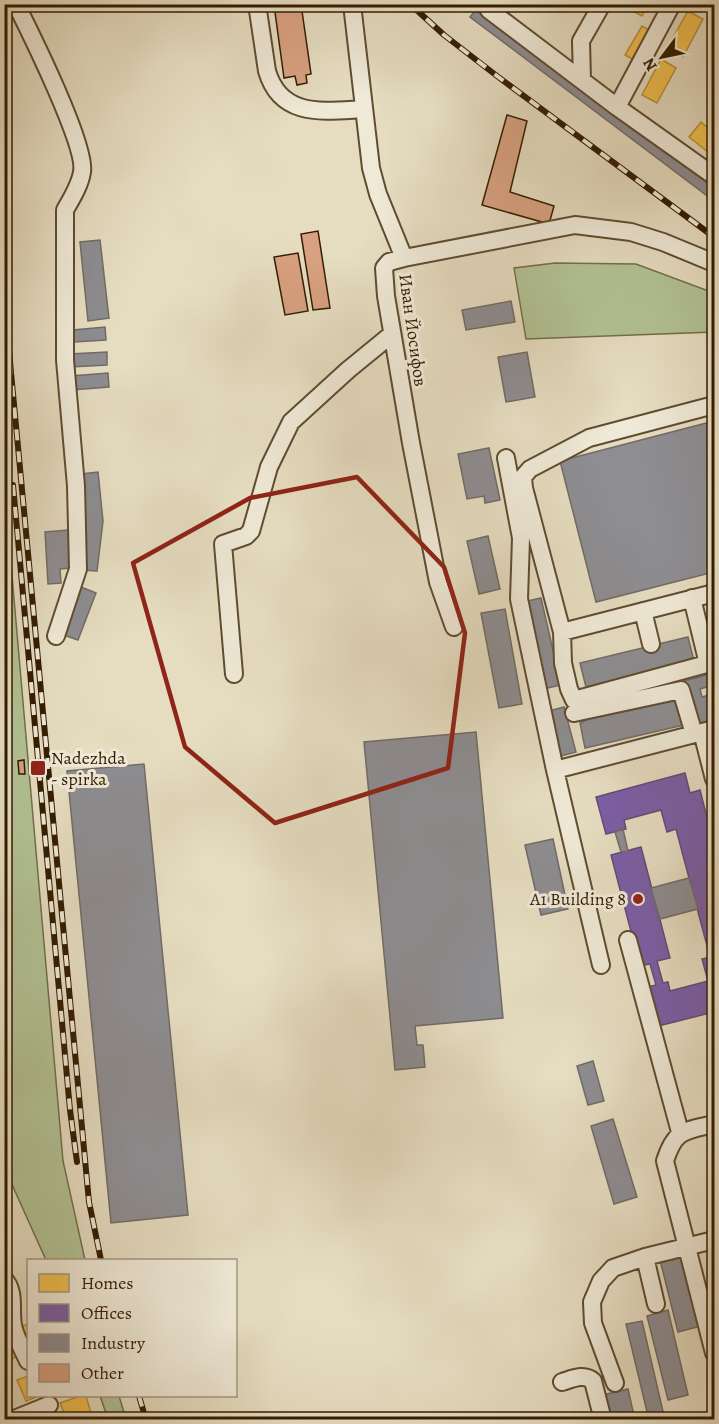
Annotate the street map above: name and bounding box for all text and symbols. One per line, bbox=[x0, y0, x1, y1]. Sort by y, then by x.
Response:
north arrow bbox=[632, 27, 692, 87]
text: N bbox=[638, 53, 663, 75]
street label: Иван Йосифов bbox=[393, 272, 433, 388]
place label: Nadezhda - spirka bbox=[51, 746, 126, 791]
marker: Nadezhda - spirka bbox=[29, 759, 47, 777]
place label: A1 Building 8 bbox=[529, 887, 626, 911]
marker: A1 Building 8 bbox=[631, 892, 645, 906]
legend bbox=[27, 1259, 237, 1397]
text: Homes bbox=[81, 1271, 133, 1295]
text: Offices bbox=[81, 1301, 132, 1325]
text: Industry bbox=[81, 1331, 146, 1355]
text: Other bbox=[81, 1361, 124, 1385]

